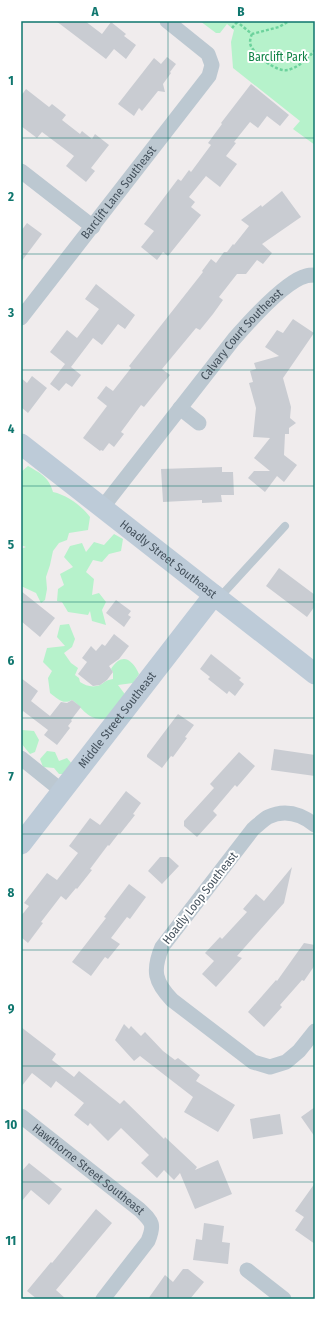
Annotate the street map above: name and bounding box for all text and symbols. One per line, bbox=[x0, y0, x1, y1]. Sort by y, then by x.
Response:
text: A bbox=[90, 4, 99, 19]
text: B bbox=[237, 4, 245, 19]
park label: Barclift Park bbox=[248, 50, 308, 64]
text: 1 bbox=[8, 73, 14, 88]
street label: Barclift Lane Southeast bbox=[78, 143, 159, 242]
text: 2 bbox=[7, 189, 14, 204]
street label: Calvary Court Southeast bbox=[198, 286, 286, 383]
text: 3 bbox=[7, 305, 14, 320]
text: 4 bbox=[8, 421, 15, 436]
street label: Hoadly Street Southeast bbox=[117, 517, 219, 601]
text: 5 bbox=[8, 537, 14, 552]
text: 6 bbox=[8, 653, 15, 668]
street label: Middle Street Southeast bbox=[75, 669, 159, 771]
text: 7 bbox=[8, 769, 14, 784]
street label: Hoadly Loop Southeast bbox=[160, 849, 240, 947]
text: 8 bbox=[8, 885, 15, 900]
text: 9 bbox=[8, 1001, 15, 1016]
text: 10 bbox=[5, 1117, 17, 1132]
street label: Hawthorne Street Southeast bbox=[30, 1121, 148, 1218]
text: 11 bbox=[6, 1233, 16, 1248]

